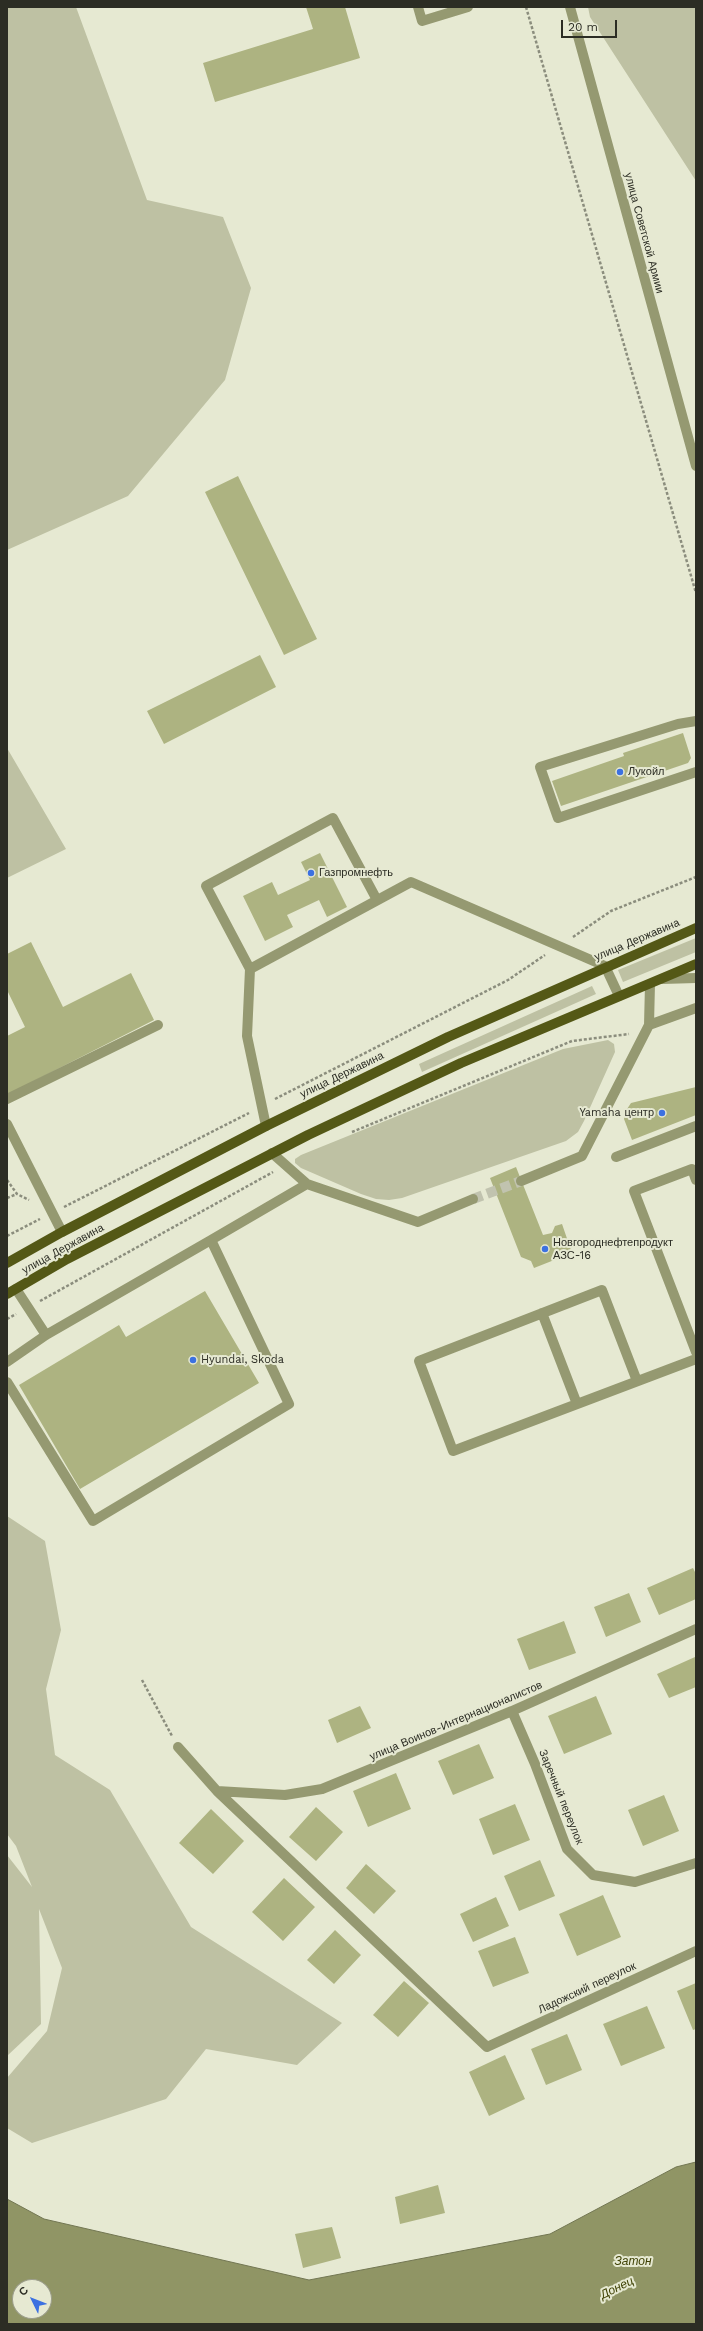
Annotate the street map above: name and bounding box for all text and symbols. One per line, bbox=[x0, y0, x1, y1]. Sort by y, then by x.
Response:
scale bar bbox=[563, 12, 619, 38]
text: 20 m bbox=[568, 20, 598, 34]
street label: улица Советской Армии bbox=[622, 171, 666, 295]
place label: Лукойл bbox=[628, 765, 664, 779]
marker: Лукойл bbox=[615, 767, 625, 777]
place label: Газпромнефть bbox=[319, 866, 393, 880]
marker: Газпромнефть bbox=[306, 868, 316, 878]
street label: улица Державина bbox=[592, 916, 682, 964]
street label: улица Державина bbox=[298, 1049, 386, 1101]
place label: Yamaha центр bbox=[579, 1106, 654, 1120]
marker: Yamaha центр bbox=[657, 1108, 667, 1118]
street label: улица Державина bbox=[20, 1221, 106, 1277]
place label: Новгороднефтепродукт АЗС-16 bbox=[553, 1236, 673, 1262]
marker: Новгороднефтепродукт АЗС-16 bbox=[540, 1244, 550, 1254]
place label: Hyundai, Skoda bbox=[201, 1353, 284, 1367]
marker: Hyundai, Skoda bbox=[188, 1355, 198, 1365]
street label: улица Воинов-Интернационалистов bbox=[368, 1679, 544, 1763]
street label: Заречный переулок bbox=[536, 1748, 586, 1846]
street label: Ладожский переулок bbox=[536, 1960, 638, 2016]
water label: Затон bbox=[614, 2254, 652, 2268]
water label: Донец bbox=[598, 2274, 636, 2302]
north arrow bbox=[12, 2279, 52, 2319]
text: С bbox=[16, 2284, 31, 2299]

